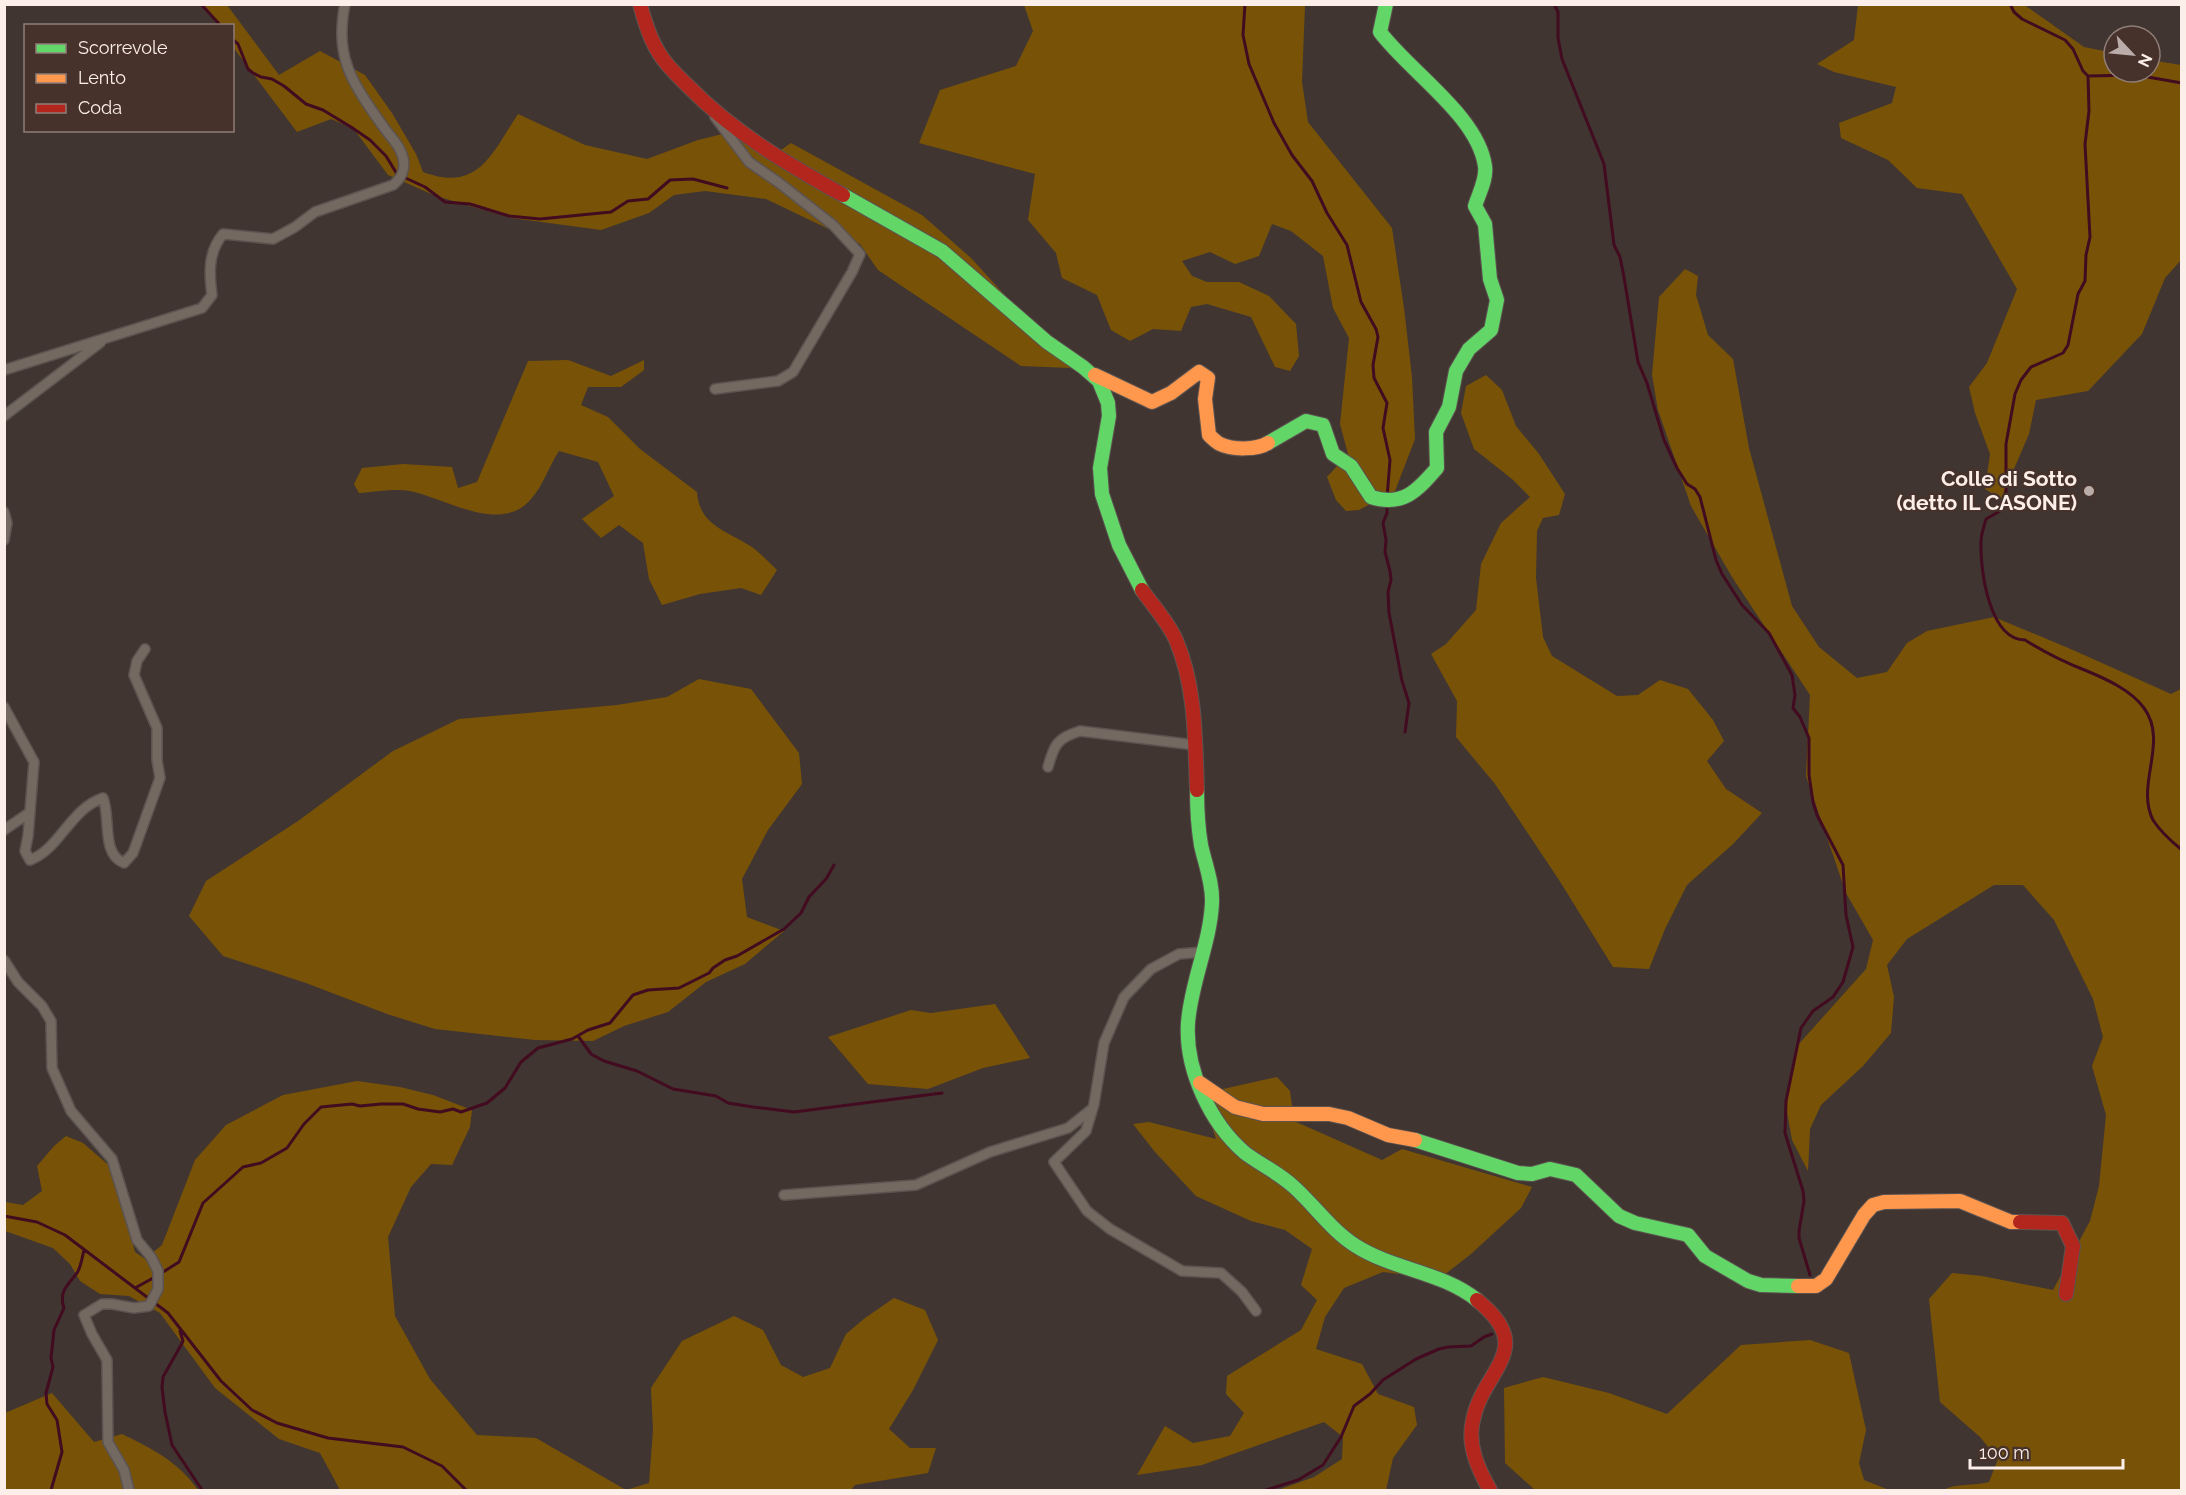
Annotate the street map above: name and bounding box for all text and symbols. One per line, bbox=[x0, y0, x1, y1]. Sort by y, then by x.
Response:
legend bbox=[24, 24, 234, 132]
north arrow bbox=[2102, 24, 2162, 84]
text: Scorrevole bbox=[78, 37, 168, 58]
text: N bbox=[2134, 51, 2156, 70]
text: Lento bbox=[78, 67, 126, 88]
text: Coda bbox=[78, 97, 122, 118]
place label: Colle di Sotto (detto IL CASONE) bbox=[1897, 466, 2077, 515]
marker: Colle di Sotto (detto IL CASONE) bbox=[2082, 484, 2096, 498]
scale bar bbox=[1970, 1432, 2123, 1470]
text: 100 m bbox=[1979, 1442, 2030, 1463]

